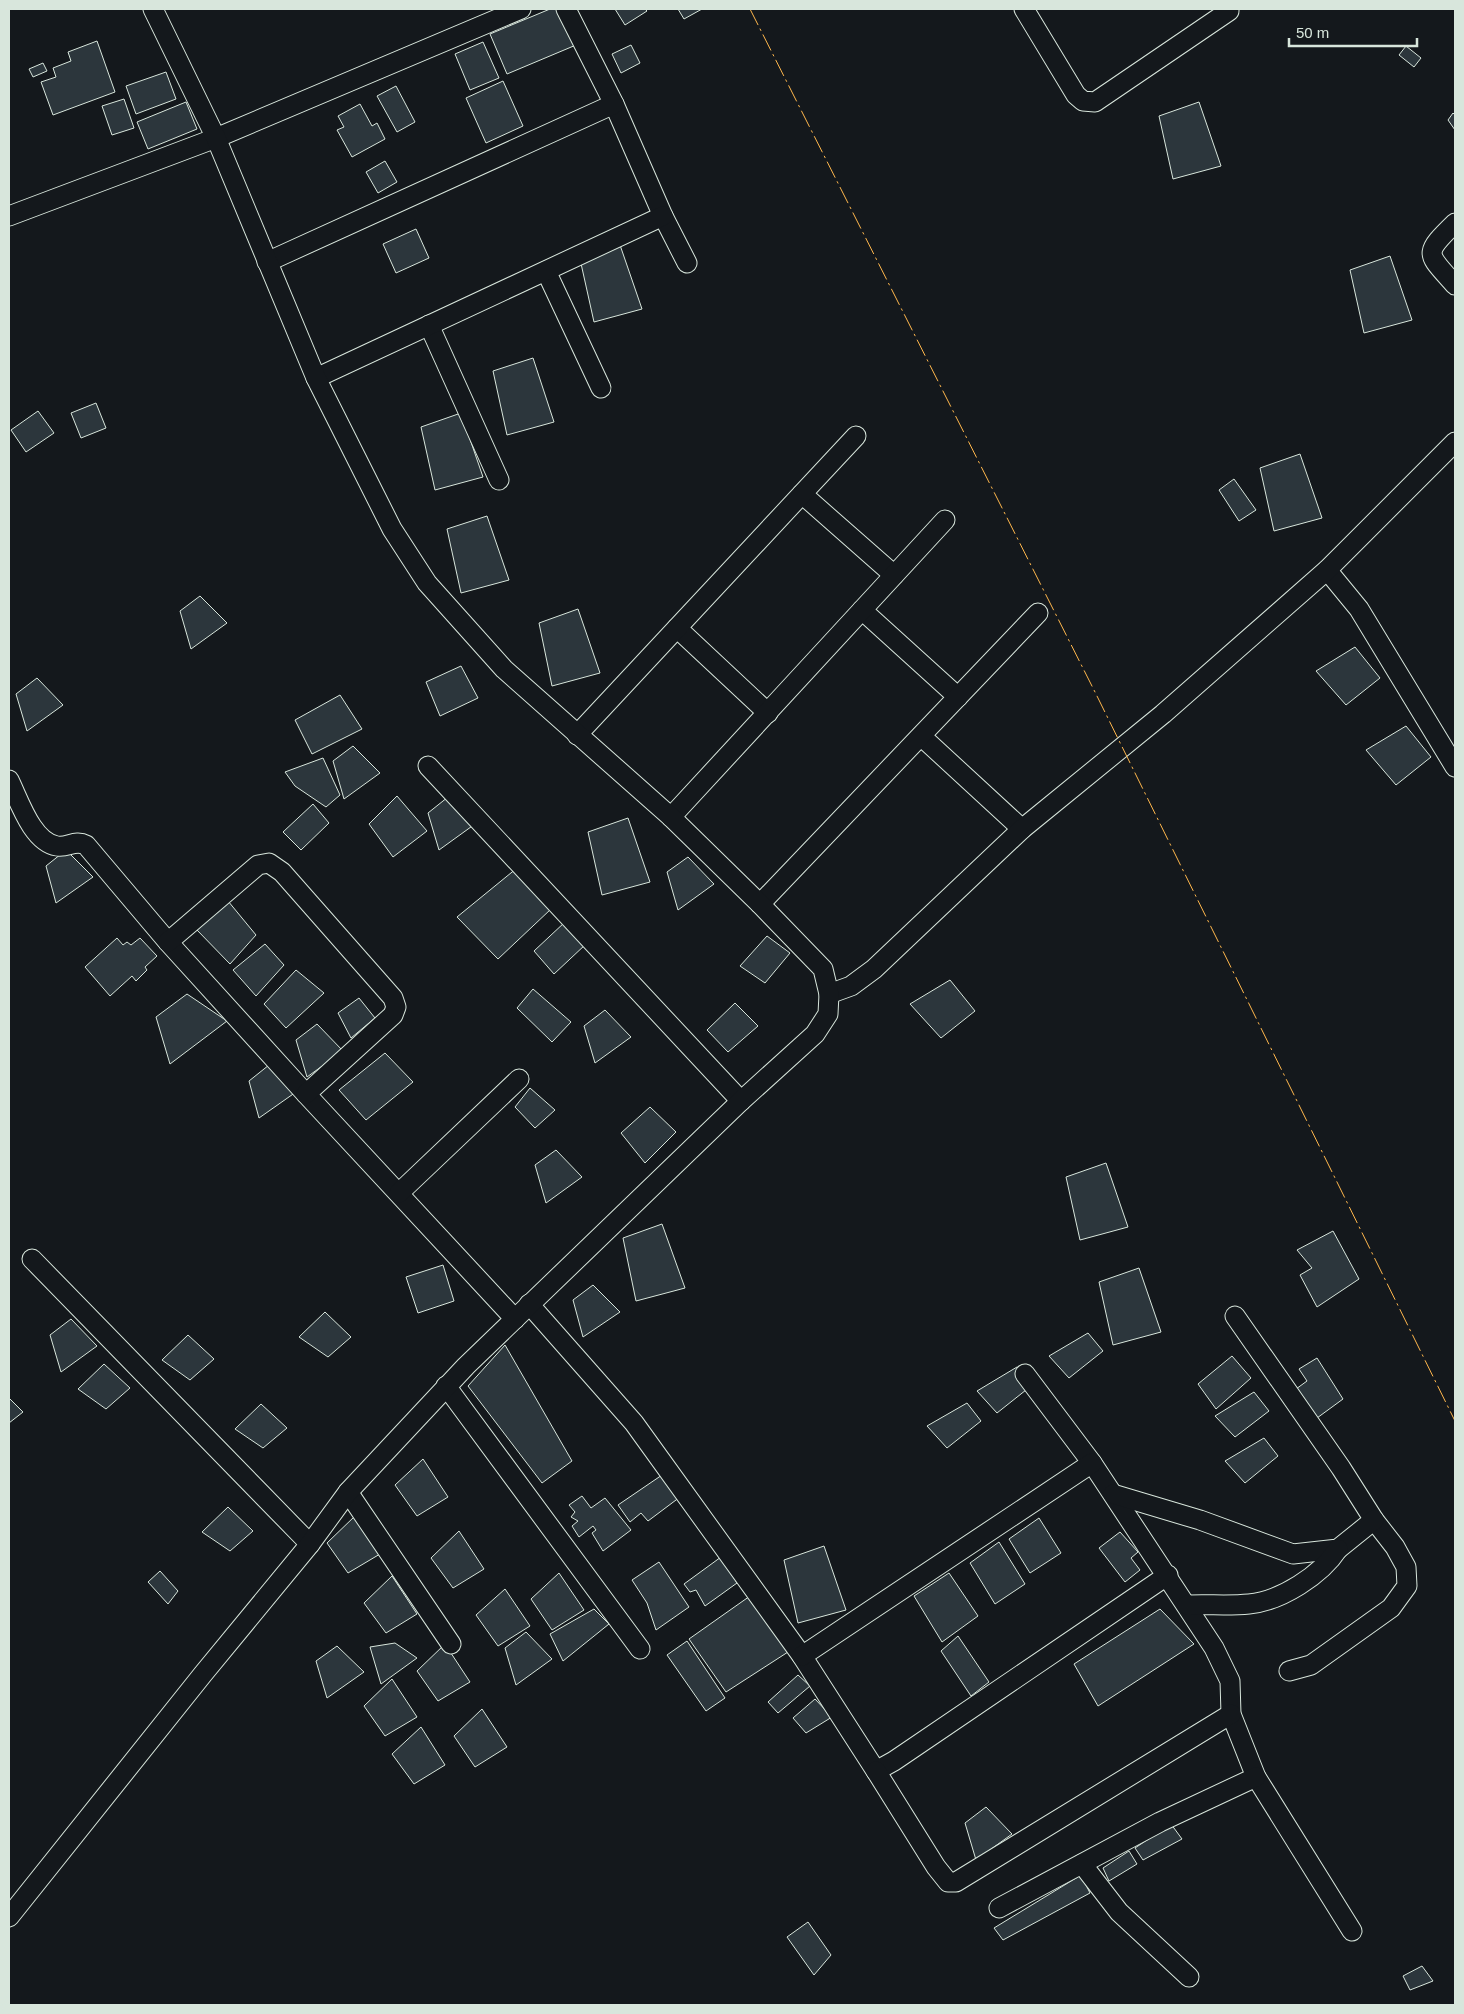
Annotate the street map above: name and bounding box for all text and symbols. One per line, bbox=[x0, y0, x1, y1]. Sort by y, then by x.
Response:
scale bar bbox=[1289, 15, 1416, 47]
text: 50 m bbox=[1296, 24, 1329, 41]

